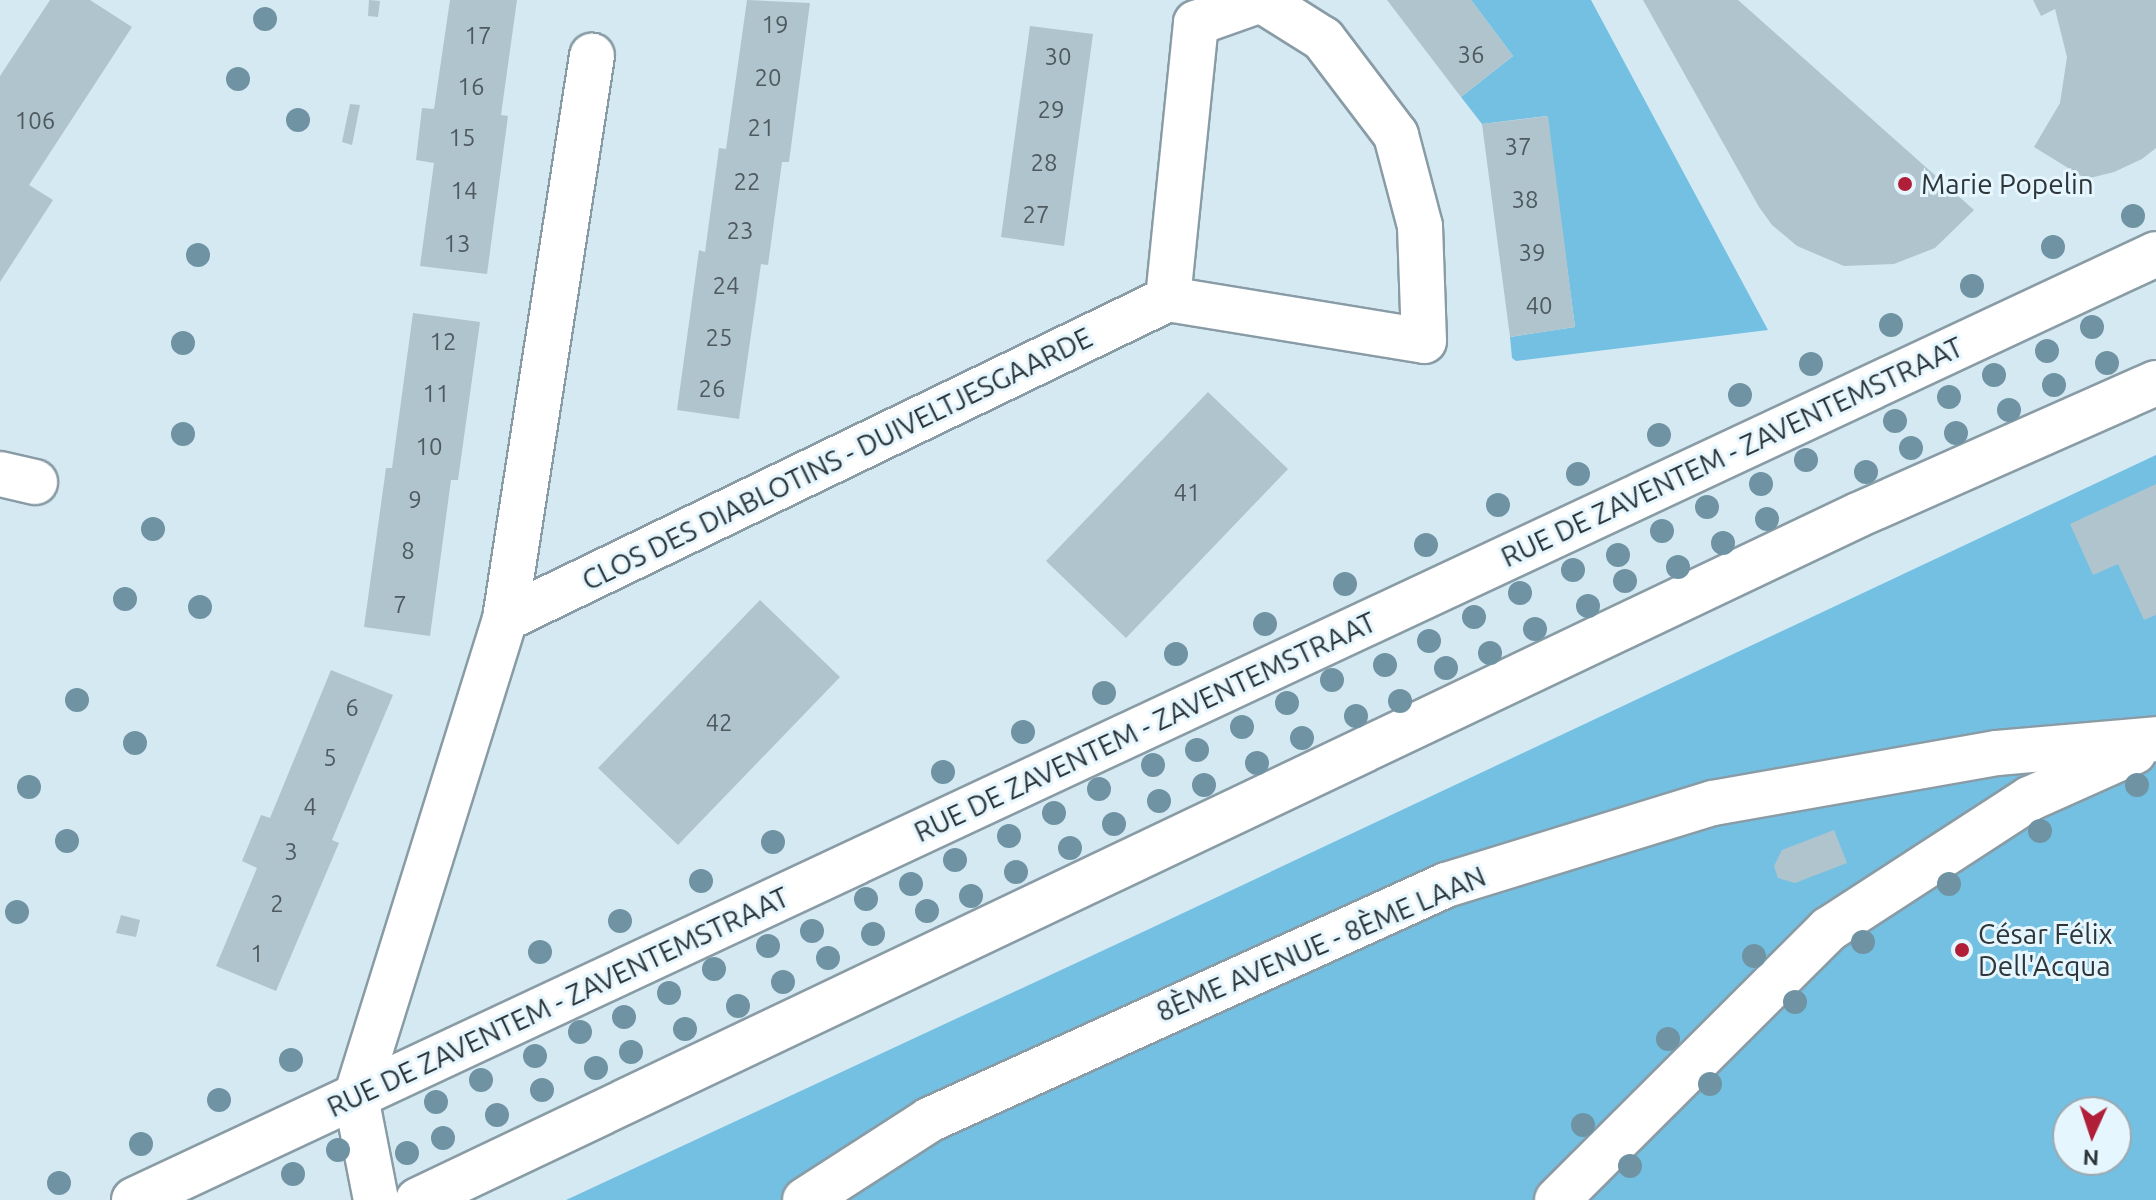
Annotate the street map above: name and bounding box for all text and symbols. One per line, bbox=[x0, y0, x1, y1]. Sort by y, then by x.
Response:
house number: 19 bbox=[761, 11, 789, 39]
house number: 17 bbox=[464, 22, 492, 50]
house number: 36 bbox=[1457, 41, 1485, 69]
house number: 30 bbox=[1044, 43, 1072, 71]
house number: 20 bbox=[754, 64, 782, 92]
house number: 16 bbox=[457, 73, 485, 101]
house number: 29 bbox=[1037, 96, 1065, 124]
house number: 106 bbox=[15, 107, 55, 135]
house number: 21 bbox=[747, 114, 775, 142]
house number: 15 bbox=[448, 124, 476, 152]
house number: 37 bbox=[1504, 133, 1532, 161]
house number: 28 bbox=[1030, 149, 1058, 177]
place label: Marie Popelin bbox=[1921, 167, 2094, 201]
house number: 22 bbox=[733, 168, 761, 196]
marker: Marie Popelin bbox=[1896, 175, 1914, 193]
house number: 14 bbox=[450, 177, 478, 205]
house number: 38 bbox=[1511, 186, 1539, 214]
house number: 27 bbox=[1022, 201, 1050, 229]
house number: 23 bbox=[726, 217, 754, 245]
house number: 13 bbox=[443, 230, 471, 258]
house number: 39 bbox=[1518, 239, 1546, 267]
house number: 24 bbox=[712, 272, 740, 300]
house number: 40 bbox=[1525, 292, 1553, 320]
street label: CLOS DES DIABLOTINS - DUIVELTJESGAARDE bbox=[577, 320, 1097, 598]
house number: 25 bbox=[705, 324, 733, 352]
house number: 12 bbox=[429, 328, 457, 356]
street label: RUE DE ZAVENTEM - ZAVENTEMSTRAAT bbox=[1496, 330, 1968, 574]
house number: 26 bbox=[698, 375, 726, 403]
house number: 11 bbox=[422, 380, 450, 408]
house number: 10 bbox=[415, 433, 443, 461]
house number: 41 bbox=[1173, 479, 1201, 507]
house number: 9 bbox=[408, 486, 422, 514]
house number: 8 bbox=[401, 537, 415, 565]
house number: 7 bbox=[393, 591, 407, 619]
street label: RUE DE ZAVENTEM - ZAVENTEMSTRAAT bbox=[909, 605, 1381, 849]
house number: 6 bbox=[345, 694, 359, 722]
house number: 42 bbox=[705, 709, 733, 737]
house number: 5 bbox=[323, 744, 337, 772]
house number: 4 bbox=[303, 793, 317, 821]
house number: 3 bbox=[284, 838, 298, 866]
street label: 8ÈME AVENUE - 8ÈME LAAN bbox=[1151, 859, 1491, 1029]
street label: RUE DE ZAVENTEM - ZAVENTEMSTRAAT bbox=[322, 880, 794, 1124]
house number: 2 bbox=[270, 890, 284, 918]
place label: César Félix Dell'Acqua bbox=[1978, 917, 2113, 983]
house number: 1 bbox=[250, 940, 264, 968]
marker: César Félix Dell'Acqua bbox=[1953, 941, 1971, 959]
north arrow bbox=[2052, 1096, 2132, 1176]
text: N bbox=[2082, 1146, 2100, 1171]

